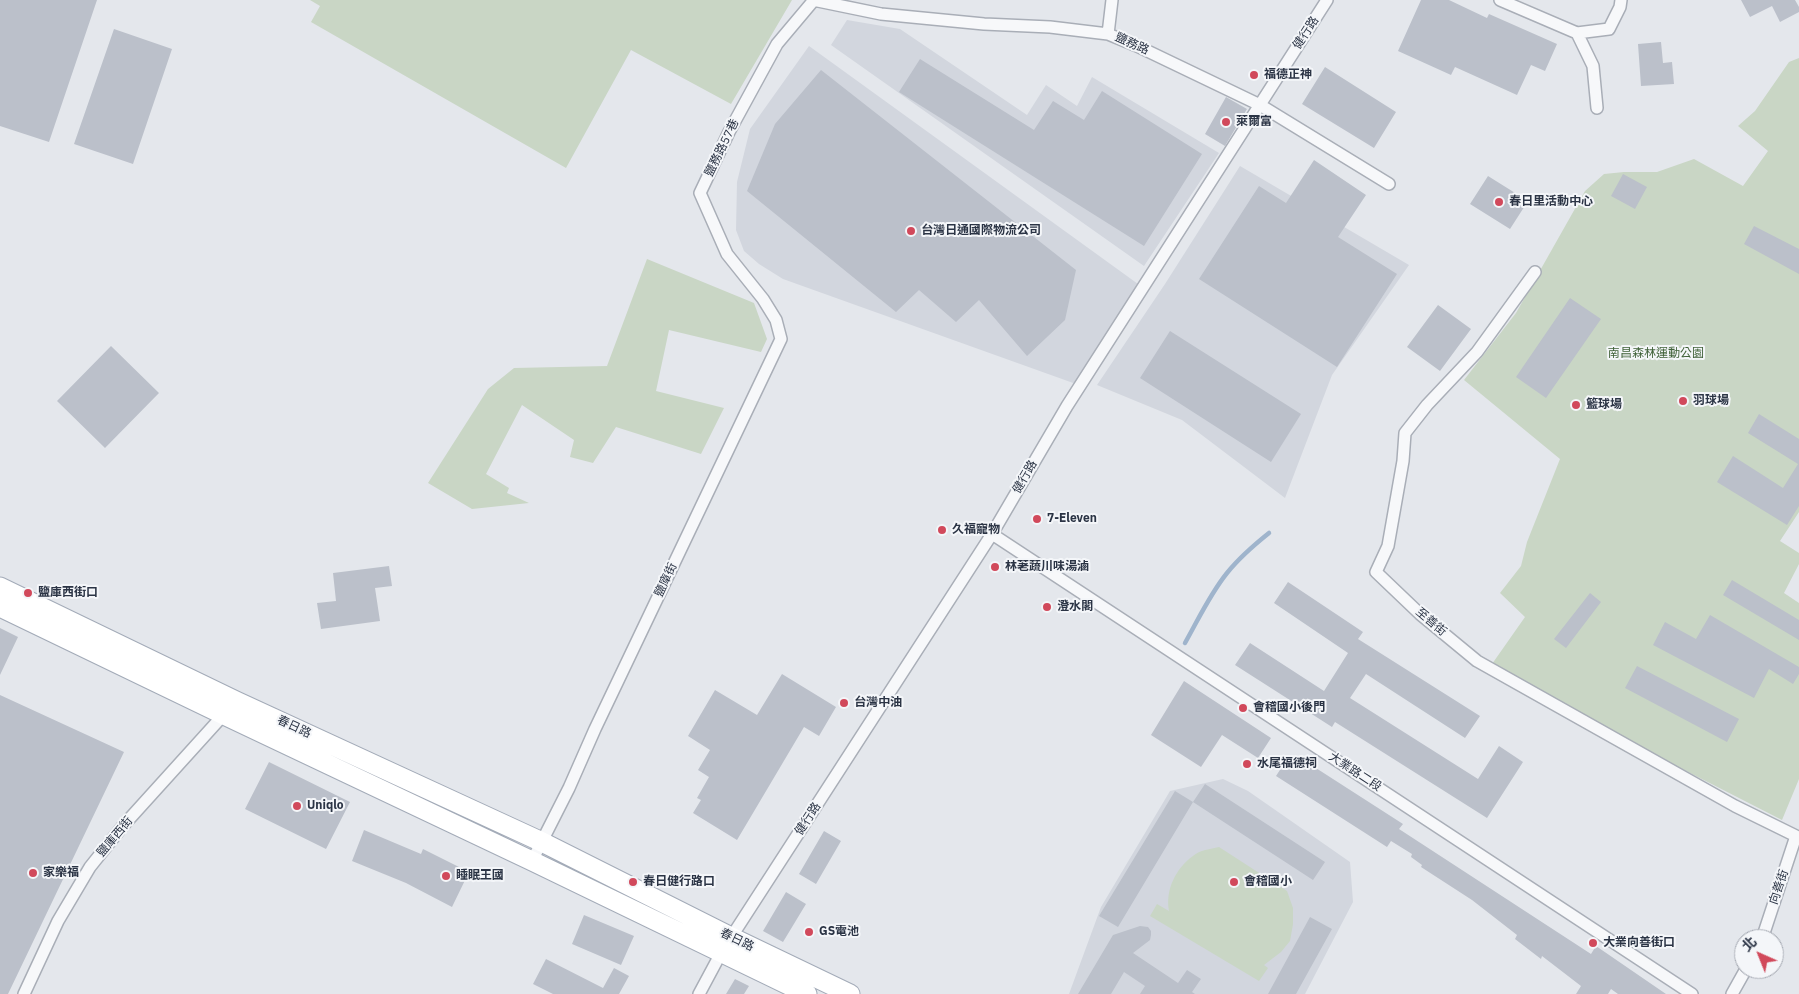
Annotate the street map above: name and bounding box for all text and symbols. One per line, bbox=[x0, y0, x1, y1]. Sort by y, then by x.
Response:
street label: 健行路 bbox=[1290, 14, 1322, 52]
street label: 鹽務路 bbox=[1113, 30, 1151, 58]
place label: 福德正神 bbox=[1264, 68, 1312, 82]
marker: 福德正神 bbox=[1248, 69, 1260, 81]
place label: 萊爾富 bbox=[1236, 115, 1272, 129]
marker: 萊爾富 bbox=[1220, 116, 1232, 128]
street label: 鹽務路57巷 bbox=[702, 117, 742, 179]
place label: 春日里活動中心 bbox=[1509, 195, 1593, 209]
marker: 春日里活動中心 bbox=[1493, 196, 1505, 208]
place label: 台灣日通國際物流公司 bbox=[921, 224, 1041, 238]
marker: 台灣日通國際物流公司 bbox=[905, 225, 917, 237]
park label: 南昌森林運動公園 bbox=[1608, 347, 1704, 361]
place label: 羽球場 bbox=[1693, 394, 1729, 408]
marker: 羽球場 bbox=[1677, 395, 1689, 407]
place label: 籃球場 bbox=[1586, 398, 1622, 412]
marker: 籃球場 bbox=[1570, 399, 1582, 411]
street label: 健行路 bbox=[1010, 458, 1040, 496]
place label: 7-Eleven bbox=[1047, 512, 1097, 526]
marker: 7-Eleven bbox=[1031, 513, 1043, 525]
place label: 久福寵物 bbox=[952, 523, 1000, 537]
marker: 久福寵物 bbox=[936, 524, 948, 536]
place label: 林荖蔬川味湯滷 bbox=[1005, 560, 1089, 574]
street label: 鹽庫街 bbox=[652, 561, 680, 599]
marker: 林荖蔬川味湯滷 bbox=[989, 561, 1001, 573]
place label: 鹽庫西街口 bbox=[38, 586, 98, 600]
marker: 鹽庫西街口 bbox=[22, 587, 34, 599]
place label: 澄水閣 bbox=[1057, 600, 1093, 614]
marker: 澄水閣 bbox=[1041, 601, 1053, 613]
street label: 至善街 bbox=[1413, 605, 1449, 639]
place label: 台灣中油 bbox=[854, 696, 902, 710]
marker: 台灣中油 bbox=[838, 697, 850, 709]
place label: 會稽國小後門 bbox=[1253, 701, 1325, 715]
marker: 會稽國小後門 bbox=[1237, 702, 1249, 714]
street label: 春日路 bbox=[275, 713, 313, 741]
street label: 大業路二段 bbox=[1326, 750, 1384, 794]
place label: 水尾福德祠 bbox=[1257, 757, 1317, 771]
marker: 水尾福德祠 bbox=[1241, 758, 1253, 770]
place label: Uniqlo bbox=[307, 799, 344, 813]
marker: Uniqlo bbox=[291, 800, 303, 812]
street label: 健行路 bbox=[792, 800, 824, 838]
street label: 鹽庫西街 bbox=[94, 814, 136, 860]
place label: 家樂福 bbox=[43, 866, 79, 880]
marker: 家樂福 bbox=[27, 867, 39, 879]
street label: 向善街 bbox=[1766, 868, 1792, 906]
place label: 睡眠王國 bbox=[456, 869, 504, 883]
marker: 睡眠王國 bbox=[440, 870, 452, 882]
place label: 春日健行路口 bbox=[643, 875, 715, 889]
place label: 會稽國小 bbox=[1244, 875, 1292, 889]
marker: 春日健行路口 bbox=[627, 876, 639, 888]
marker: 會稽國小 bbox=[1228, 876, 1240, 888]
place label: GS電池 bbox=[819, 925, 859, 939]
street label: 春日路 bbox=[718, 926, 756, 954]
marker: GS電池 bbox=[803, 926, 815, 938]
north arrow bbox=[1734, 929, 1784, 979]
text: 北 bbox=[1738, 933, 1761, 955]
place label: 大業向善街口 bbox=[1603, 936, 1675, 950]
marker: 大業向善街口 bbox=[1587, 937, 1599, 949]

